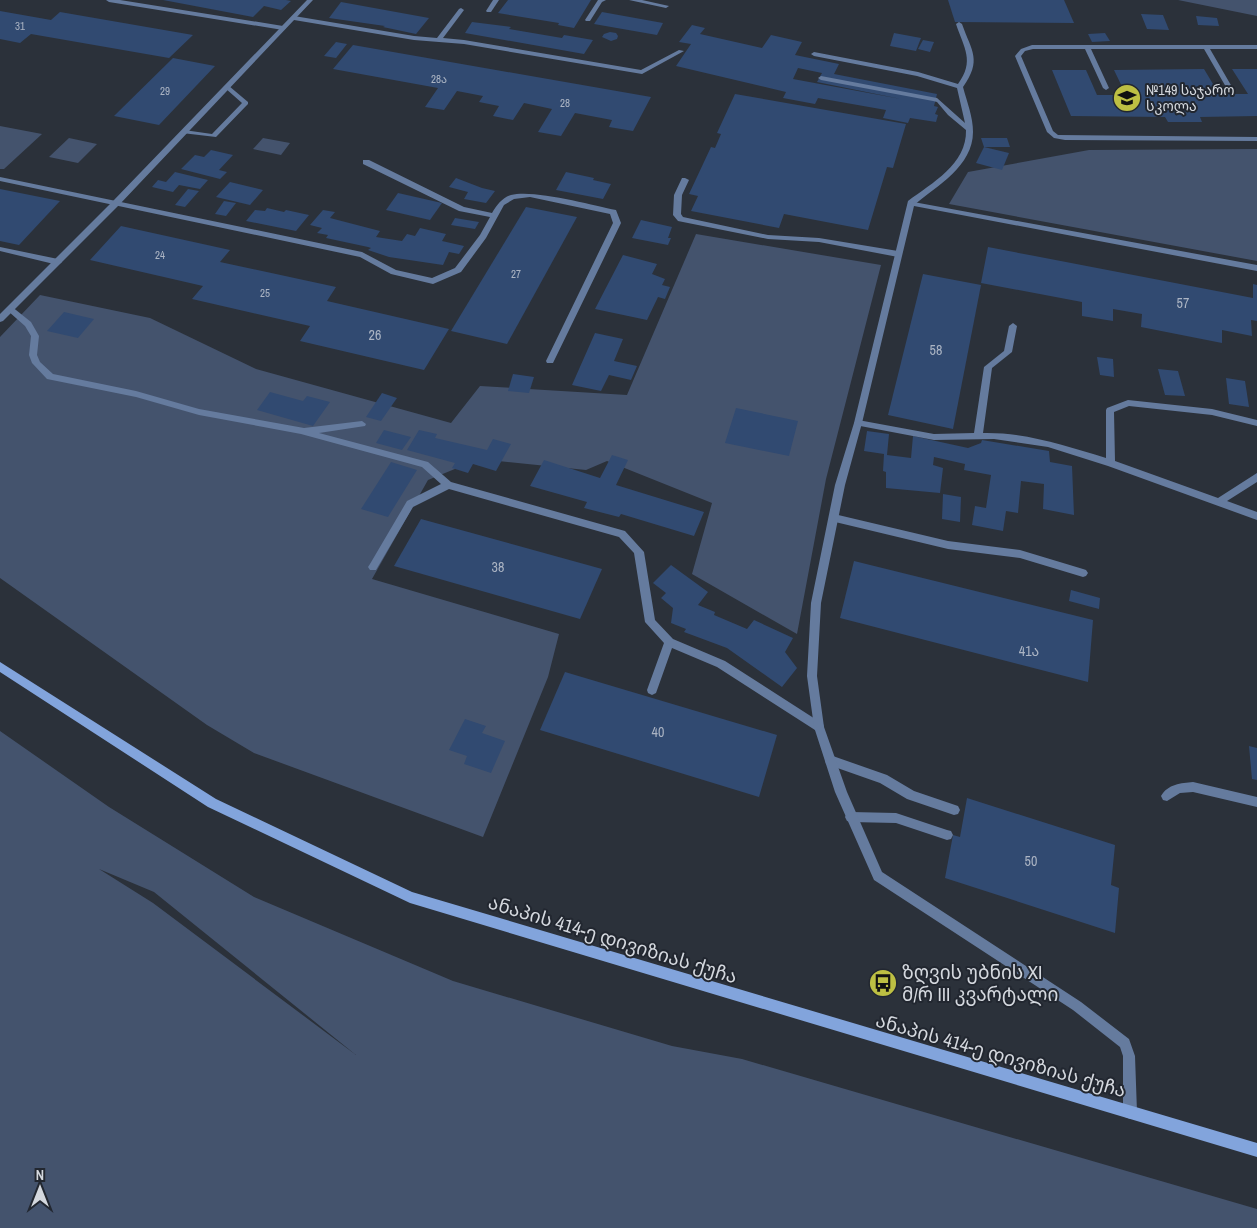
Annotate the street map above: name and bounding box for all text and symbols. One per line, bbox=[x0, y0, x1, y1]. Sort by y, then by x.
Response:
house number: 31 bbox=[15, 19, 25, 33]
house number: 28ა bbox=[431, 72, 447, 86]
place label: №149 საჯარო სკოლა bbox=[1146, 81, 1235, 115]
school or university icon: №149 საჯარო სკოლა bbox=[1112, 83, 1142, 113]
house number: 29 bbox=[160, 84, 170, 98]
house number: 28 bbox=[560, 96, 570, 110]
house number: 24 bbox=[155, 248, 165, 262]
house number: 27 bbox=[511, 267, 521, 281]
house number: 25 bbox=[260, 286, 270, 300]
house number: 57 bbox=[1177, 294, 1189, 312]
house number: 26 bbox=[369, 326, 381, 344]
house number: 58 bbox=[930, 341, 942, 359]
house number: 38 bbox=[492, 558, 504, 576]
house number: 41ა bbox=[1019, 642, 1039, 660]
house number: 40 bbox=[652, 723, 664, 741]
house number: 50 bbox=[1025, 852, 1037, 870]
street label: ანაპის 414-ე დივიზიას ქუჩა bbox=[485, 889, 741, 989]
place label: ზღვის უბნის XI მ/რ III კვარტალი bbox=[902, 959, 1058, 1007]
bus stop icon: ზღვის უბნის XI მ/რ III კვარტალი bbox=[868, 968, 898, 998]
street label: ანაპის 414-ე დივიზიას ქუჩა bbox=[873, 1007, 1129, 1103]
north arrow bbox=[15, 1163, 65, 1213]
text: N bbox=[36, 1166, 44, 1184]

